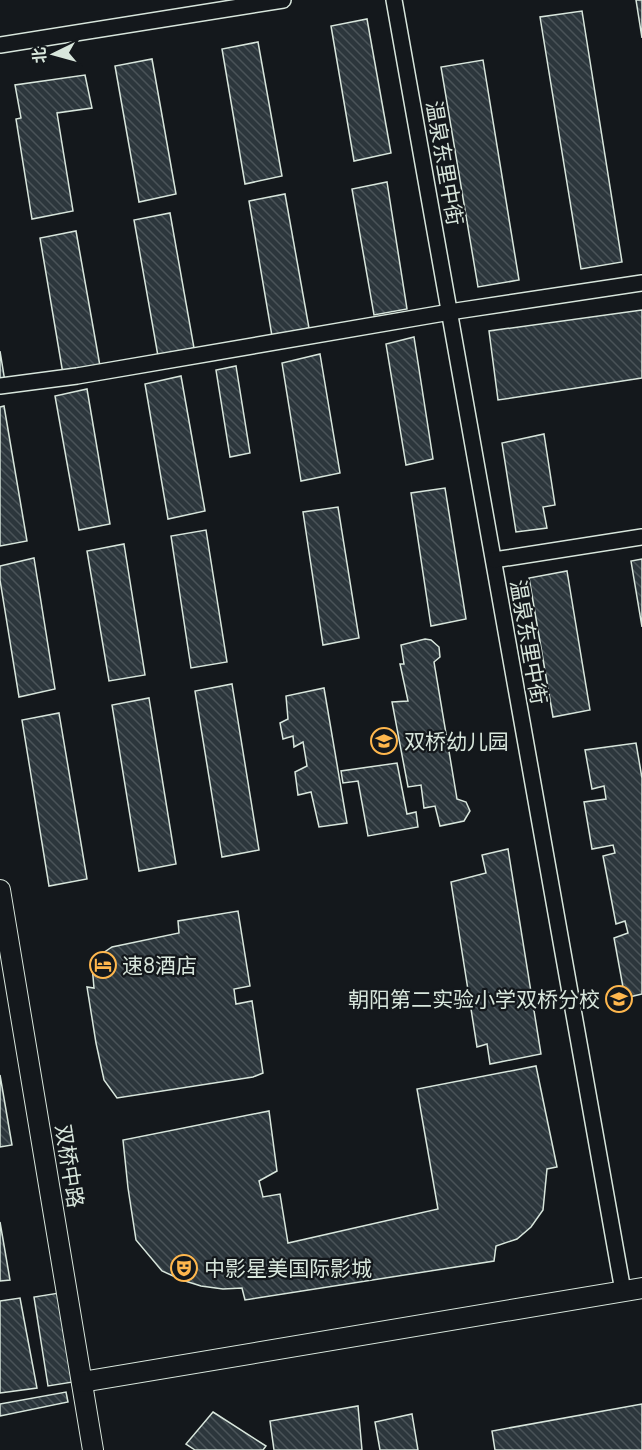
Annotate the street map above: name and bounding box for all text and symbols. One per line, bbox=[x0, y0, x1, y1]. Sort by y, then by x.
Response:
north arrow bbox=[24, 24, 84, 84]
text: 北 bbox=[27, 46, 51, 64]
street label: 温泉东里中街 bbox=[420, 99, 470, 227]
street label: 温泉东里中街 bbox=[504, 578, 554, 706]
school or university icon: 双桥幼儿园 bbox=[369, 726, 399, 756]
place label: 双桥幼儿园 bbox=[404, 727, 509, 755]
hotel icon: 速8酒店 bbox=[88, 950, 118, 980]
place label: 速8酒店 bbox=[122, 951, 197, 979]
school or university icon: 朝阳第二实验小学双桥分校 bbox=[604, 984, 634, 1014]
place label: 朝阳第二实验小学双桥分校 bbox=[348, 985, 600, 1013]
street label: 双桥中路 bbox=[50, 1122, 90, 1210]
theatre icon: 中影星美国际影城 bbox=[169, 1253, 199, 1283]
place label: 中影星美国际影城 bbox=[204, 1254, 372, 1282]

